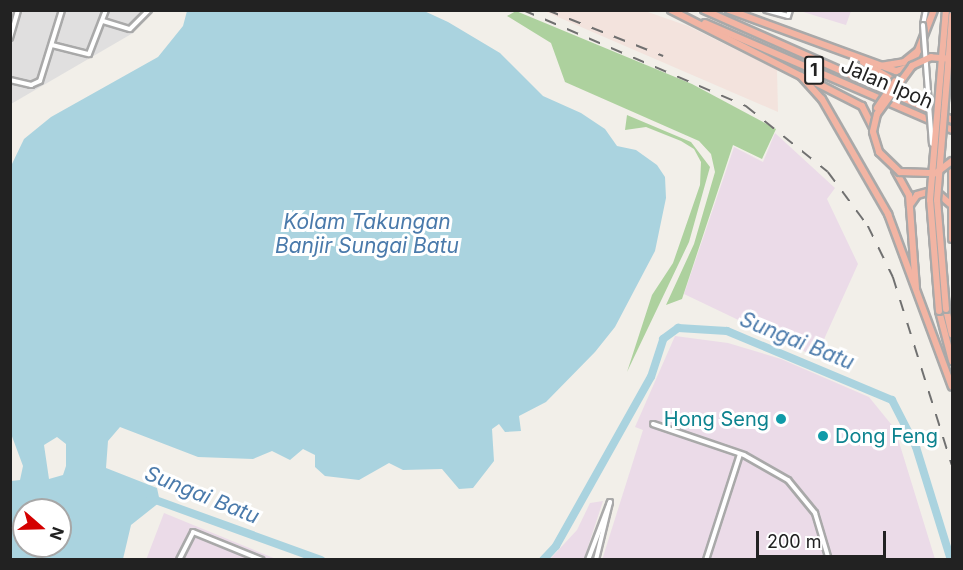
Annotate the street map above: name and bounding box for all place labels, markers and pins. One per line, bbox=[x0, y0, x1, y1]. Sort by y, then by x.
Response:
place label: Hong Seng bbox=[664, 407, 769, 431]
marker: Hong Seng bbox=[774, 412, 788, 426]
place label: Dong Feng bbox=[835, 424, 938, 448]
marker: Dong Feng bbox=[816, 429, 830, 443]

